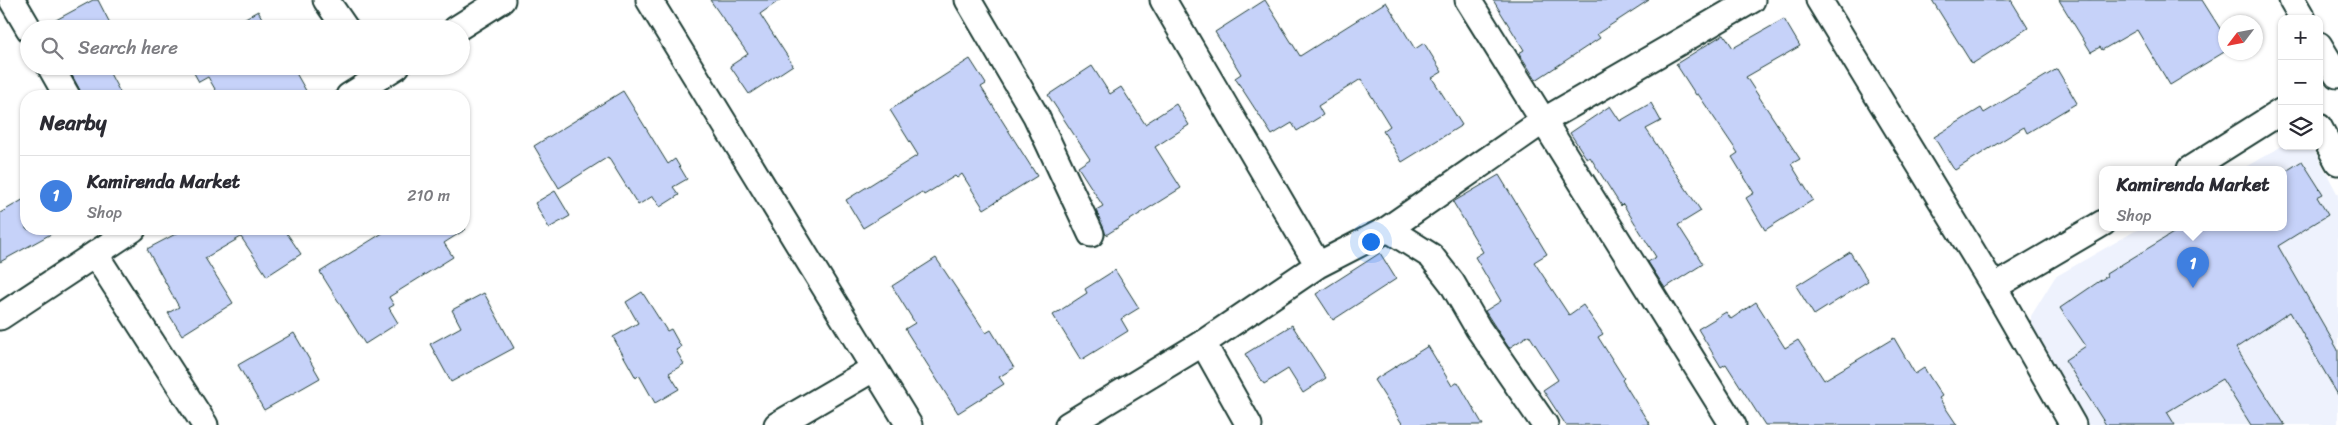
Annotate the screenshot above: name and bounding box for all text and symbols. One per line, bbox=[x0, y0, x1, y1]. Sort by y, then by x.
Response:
north arrow bbox=[2218, 15, 2263, 60]
map controls bbox=[2278, 15, 2323, 150]
button: + bbox=[2278, 15, 2323, 60]
search box bbox=[20, 20, 470, 75]
text: Search here bbox=[78, 31, 178, 64]
icon: search bbox=[38, 34, 66, 62]
button: − bbox=[2278, 60, 2323, 105]
text: Nearby bbox=[40, 104, 106, 142]
button: layers bbox=[2278, 105, 2323, 150]
text: Kamirenda Market bbox=[87, 165, 240, 198]
popup bbox=[2099, 166, 2287, 231]
text: Kamirenda Market bbox=[2116, 168, 2270, 201]
text: 1 bbox=[53, 181, 59, 210]
text: 210 m bbox=[407, 181, 450, 210]
text: Shop bbox=[87, 198, 122, 227]
text: Shop bbox=[2116, 201, 2151, 230]
your location bbox=[1358, 229, 1384, 255]
pin: 1 bbox=[2177, 247, 2209, 288]

